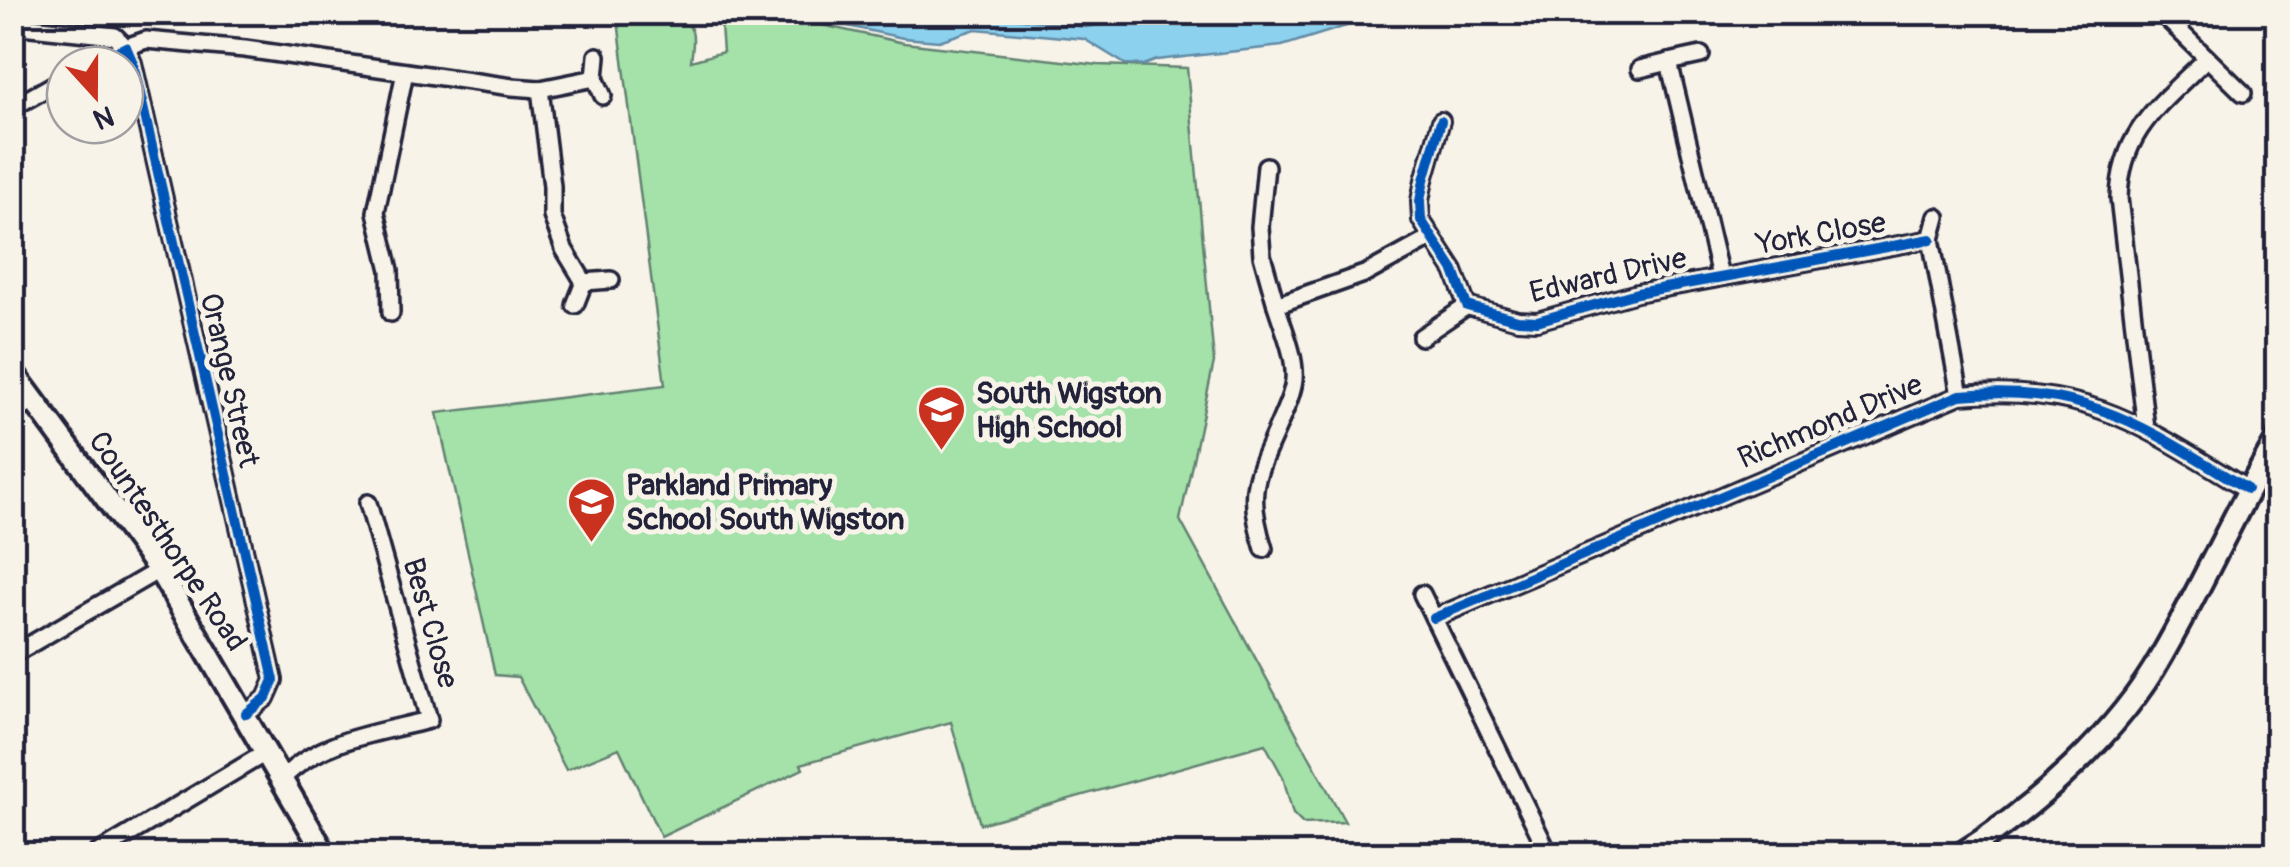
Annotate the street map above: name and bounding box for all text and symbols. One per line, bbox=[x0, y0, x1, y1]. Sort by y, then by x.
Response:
north arrow bbox=[45, 45, 145, 145]
text: N bbox=[88, 97, 119, 137]
street label: York Close bbox=[1753, 204, 1889, 263]
street label: Edward Drive bbox=[1526, 239, 1690, 311]
street label: Orange Street bbox=[192, 289, 268, 472]
street label: Richmond Drive bbox=[1732, 366, 1928, 477]
place label: South Wigston High School bbox=[976, 375, 1162, 446]
school or university icon: South Wigston High School bbox=[915, 384, 967, 452]
street label: Countesthorpe Road bbox=[80, 424, 255, 658]
place label: Parkland Primary School South Wigston bbox=[626, 467, 904, 538]
school or university icon: Parkland Primary School South Wigston bbox=[565, 476, 617, 544]
street label: Best Close bbox=[394, 554, 467, 693]

